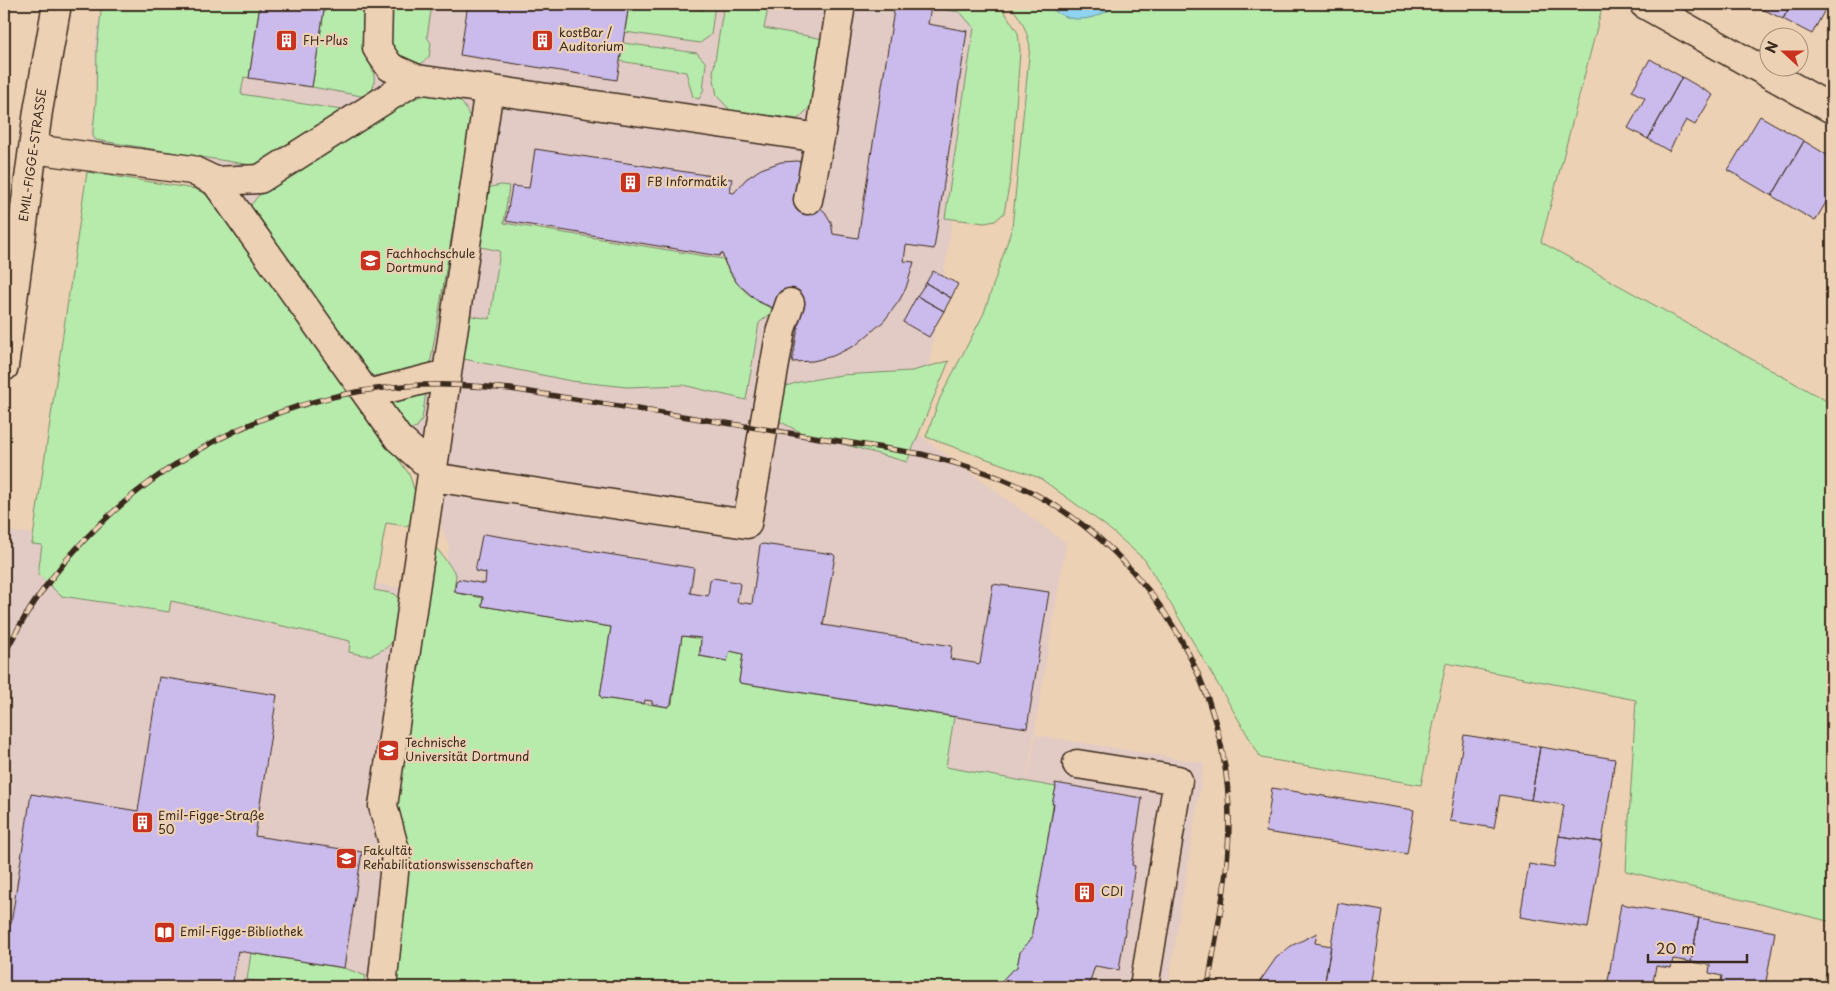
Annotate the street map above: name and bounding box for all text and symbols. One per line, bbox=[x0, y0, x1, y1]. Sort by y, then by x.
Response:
place label: kostBar / Auditorium bbox=[559, 23, 624, 55]
building icon: kostBar / Auditorium bbox=[531, 28, 555, 52]
north arrow bbox=[1758, 28, 1808, 78]
building icon: FH-Plus bbox=[275, 29, 299, 53]
place label: FH-Plus bbox=[303, 31, 348, 49]
text: N bbox=[1760, 38, 1783, 56]
street label: EMIL-FIGGE-STRASSE bbox=[14, 87, 50, 223]
building icon: FB Informatik bbox=[619, 170, 643, 194]
place label: FB Informatik bbox=[647, 172, 727, 190]
place label: Fachhochschule Dortmund bbox=[386, 244, 476, 276]
school or university icon: Fachhochschule Dortmund bbox=[358, 249, 382, 273]
place label: Technische Universität Dortmund bbox=[405, 733, 529, 765]
school or university icon: Technische Universität Dortmund bbox=[377, 738, 401, 762]
place label: Emil-Figge-Straße 50 bbox=[158, 806, 264, 838]
building icon: Emil-Figge-Straße 50 bbox=[130, 811, 154, 835]
place label: Fakultät Rehabilitationswissenschaften bbox=[363, 841, 534, 873]
school or university icon: Fakultät Rehabilitationswissenschaften bbox=[335, 846, 359, 870]
building icon: CDI bbox=[1073, 880, 1097, 904]
place label: CDI bbox=[1101, 882, 1123, 900]
library icon: Emil-Figge-Bibliothek bbox=[152, 920, 176, 944]
place label: Emil-Figge-Bibliothek bbox=[180, 922, 304, 940]
scale bar bbox=[1648, 931, 1747, 963]
text: 20 m bbox=[1656, 936, 1695, 959]

